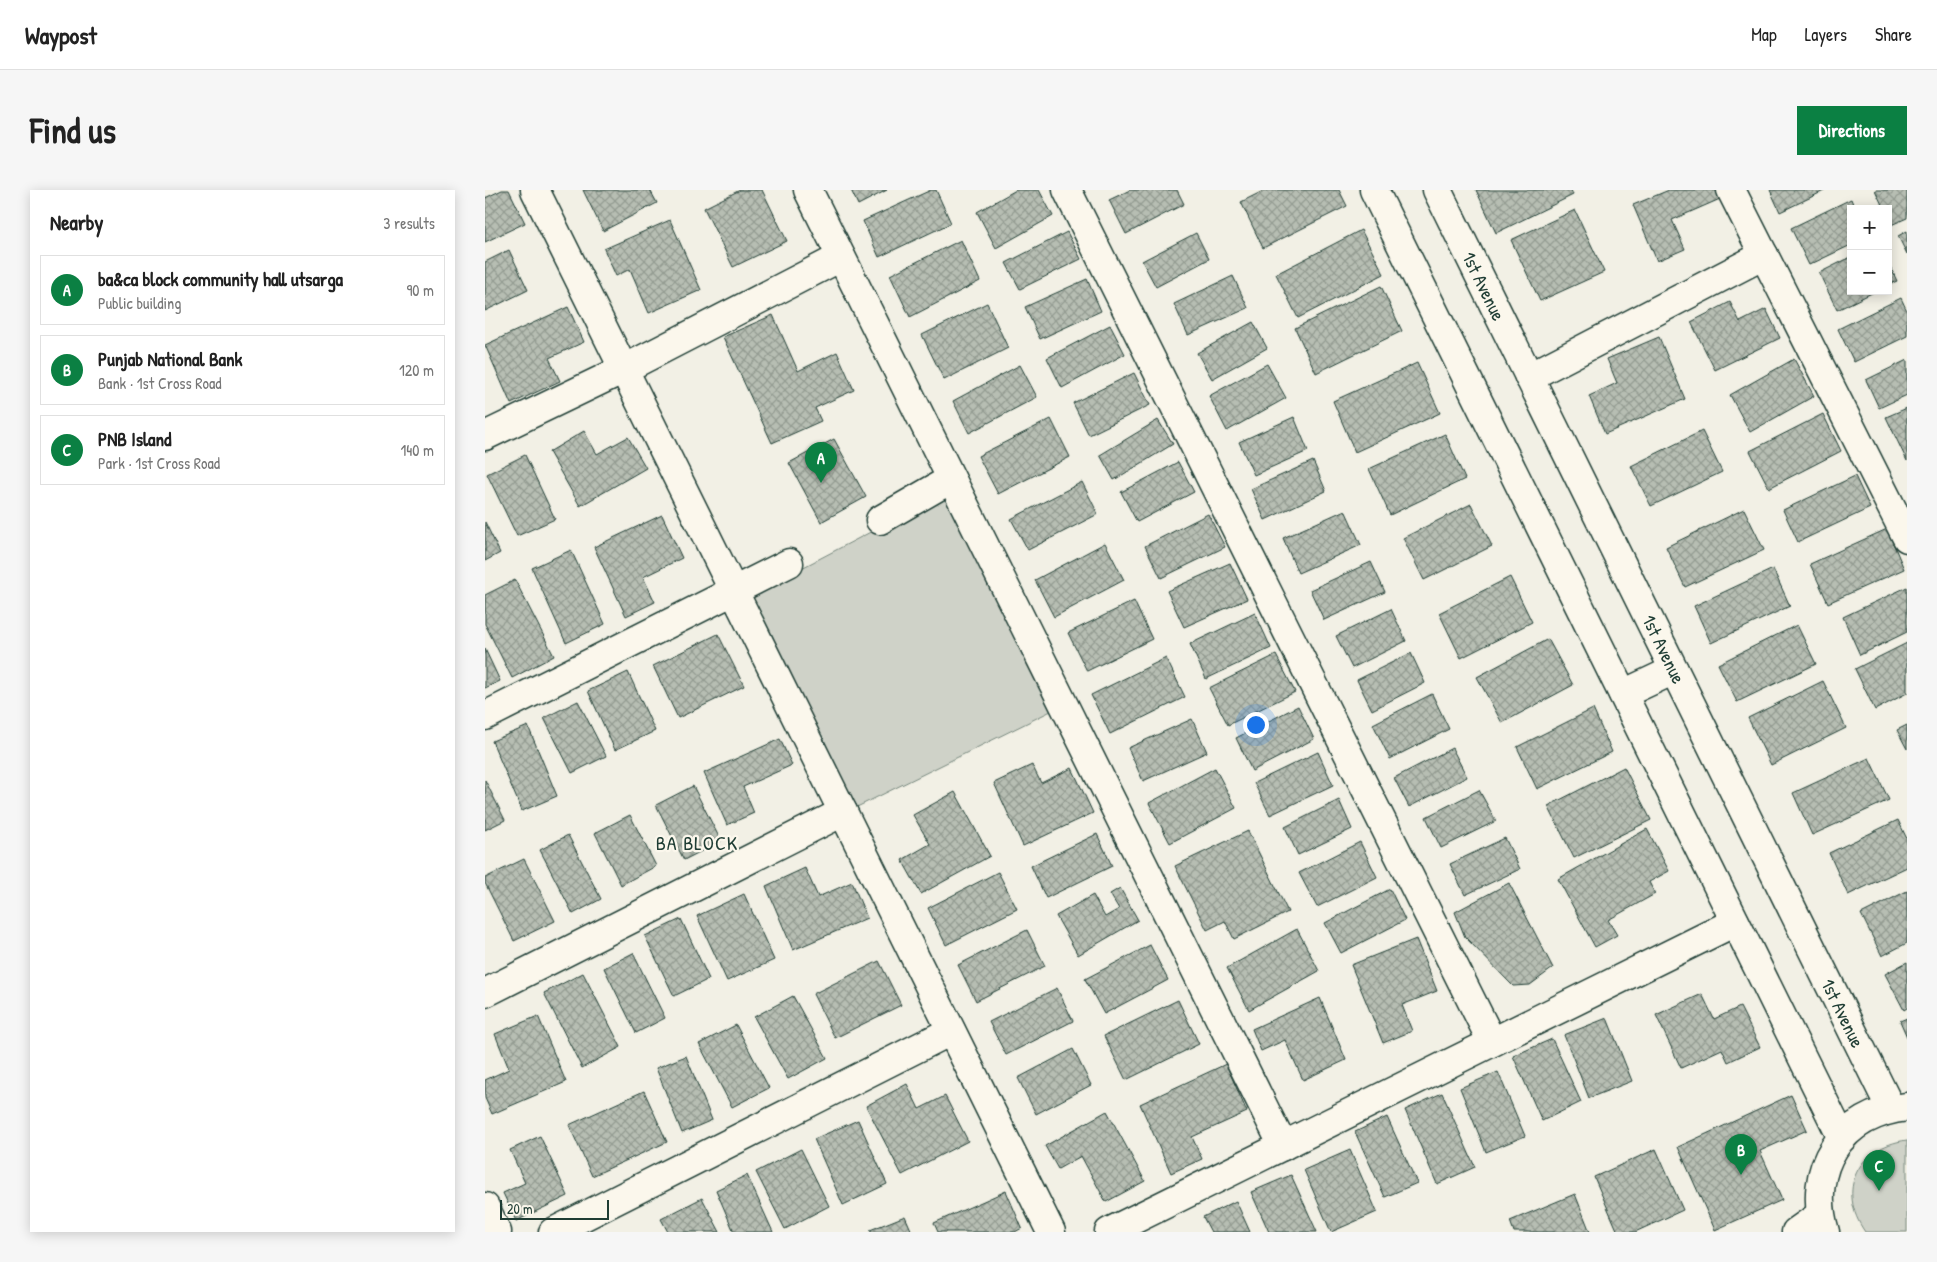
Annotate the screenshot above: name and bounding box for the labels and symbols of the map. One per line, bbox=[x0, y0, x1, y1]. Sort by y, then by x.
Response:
street label: 1st Avenue bbox=[1456, 247, 1512, 325]
pin: A bbox=[805, 442, 837, 483]
street label: 1st Avenue bbox=[1636, 610, 1692, 688]
your location bbox=[1243, 712, 1269, 738]
district label: BA BLOCK bbox=[656, 829, 738, 856]
street label: 1st Avenue bbox=[1815, 974, 1871, 1052]
pin: B bbox=[1725, 1134, 1757, 1175]
pin: C bbox=[1863, 1150, 1895, 1191]
scale bar bbox=[500, 1197, 609, 1220]

